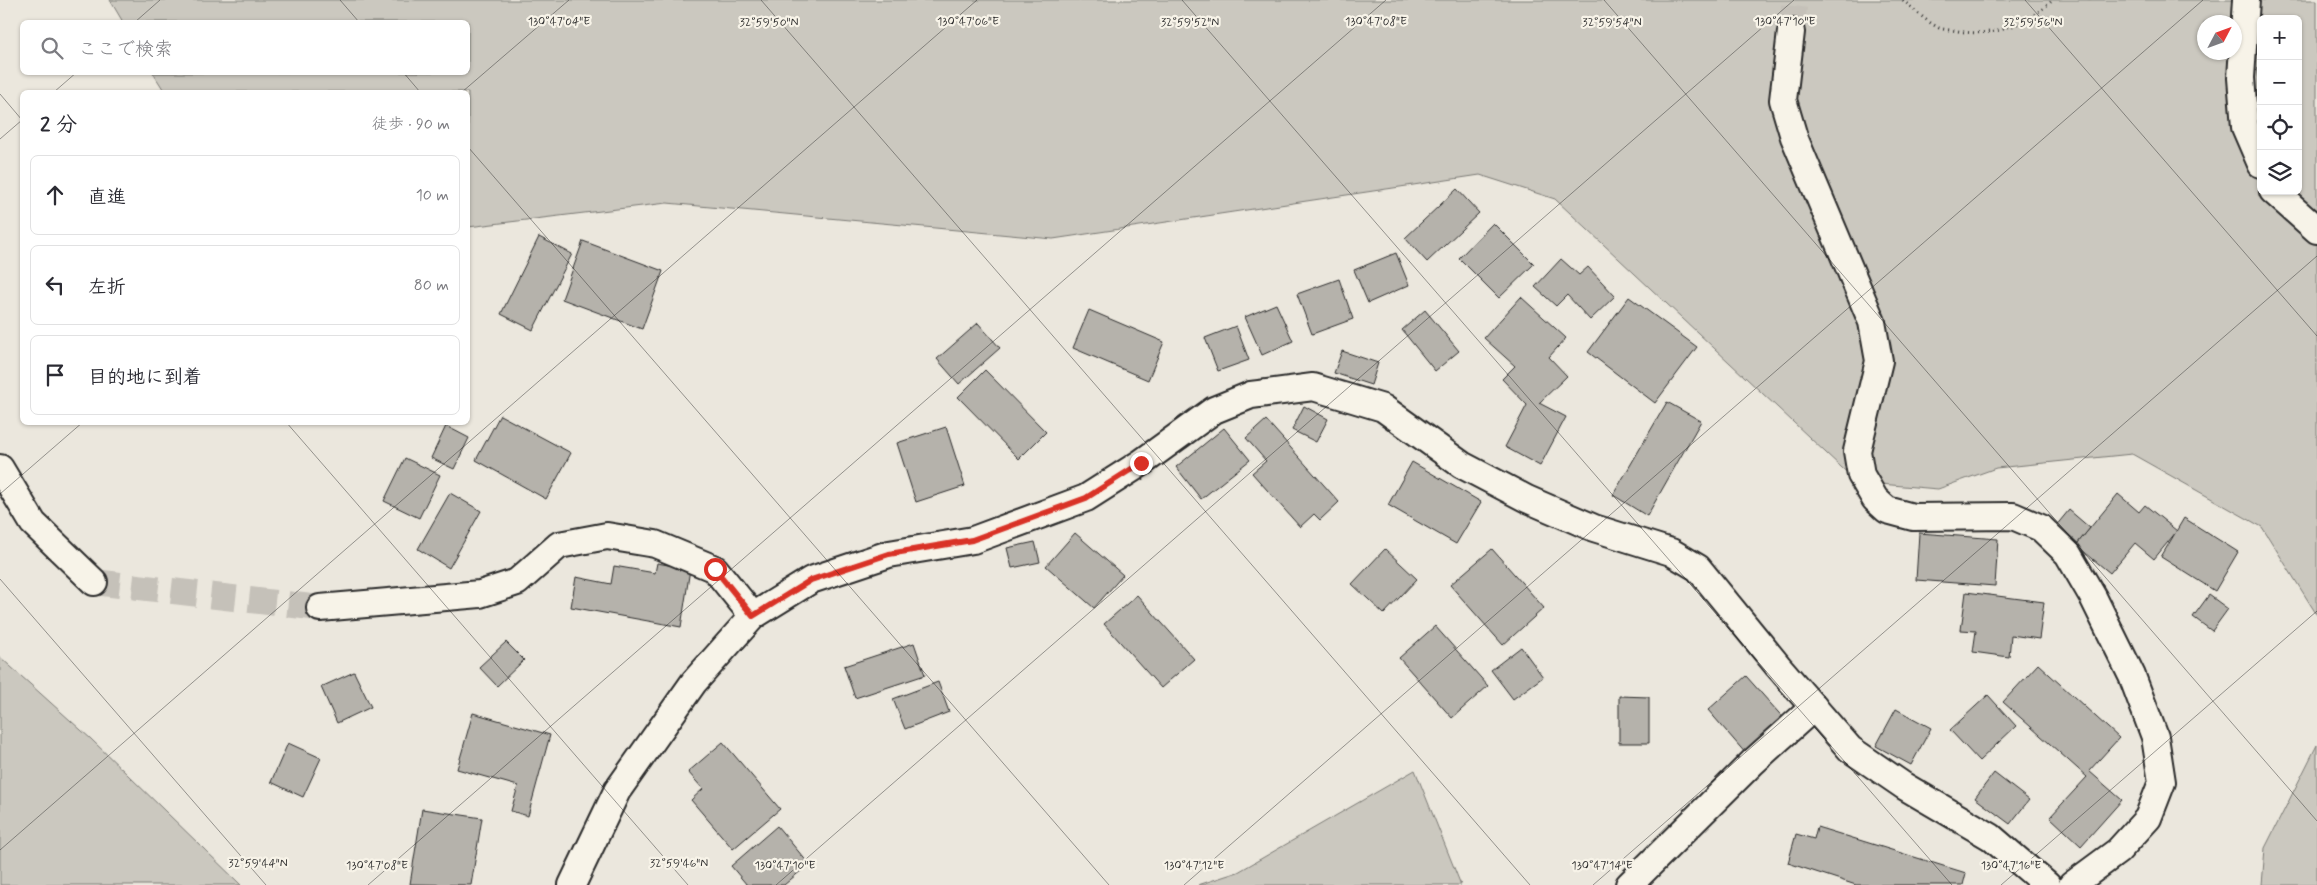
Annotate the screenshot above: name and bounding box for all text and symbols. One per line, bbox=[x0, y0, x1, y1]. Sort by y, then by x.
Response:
text: 130°47'04"E bbox=[528, 14, 590, 30]
text: 130°47'06"E bbox=[937, 14, 999, 30]
text: 130°47'08"E bbox=[1345, 14, 1407, 30]
text: 130°47'10"E bbox=[1755, 14, 1815, 30]
text: 32°59'50"N bbox=[739, 15, 799, 31]
text: 32°59'52"N bbox=[1161, 15, 1219, 31]
text: 32°59'54"N bbox=[1582, 15, 1642, 31]
text: 32°59'56"N bbox=[2004, 15, 2062, 31]
north arrow bbox=[2197, 15, 2242, 60]
map controls bbox=[2257, 15, 2302, 195]
button: + bbox=[2257, 15, 2302, 60]
search box bbox=[20, 20, 470, 75]
icon: search bbox=[38, 34, 66, 62]
text: ここで検索 bbox=[78, 37, 173, 62]
button: − bbox=[2257, 60, 2302, 105]
button: locate bbox=[2257, 105, 2302, 150]
text: 2 分 bbox=[40, 111, 77, 139]
text: 徒歩 · 90 m bbox=[372, 114, 450, 135]
button: layers bbox=[2257, 150, 2302, 195]
icon: ahead bbox=[41, 181, 69, 209]
text: 直進 bbox=[88, 185, 126, 210]
text: 10 m bbox=[416, 185, 449, 206]
icon: left bbox=[41, 271, 69, 299]
text: 左折 bbox=[88, 275, 126, 300]
text: 80 m bbox=[414, 275, 449, 296]
icon: arrive bbox=[41, 361, 69, 389]
text: 目的地に到着 bbox=[88, 365, 202, 390]
route end bbox=[1130, 452, 1153, 475]
route start bbox=[704, 558, 727, 581]
text: 32°59'44"N bbox=[228, 856, 288, 872]
text: 32°59'46"N bbox=[650, 856, 708, 872]
text: 130°47'08"E bbox=[346, 858, 408, 874]
text: 130°47'10"E bbox=[755, 858, 815, 874]
text: 130°47'12"E bbox=[1164, 858, 1224, 874]
text: 130°47'14"E bbox=[1571, 858, 1633, 874]
text: 130°47'16"E bbox=[1981, 858, 2041, 874]

